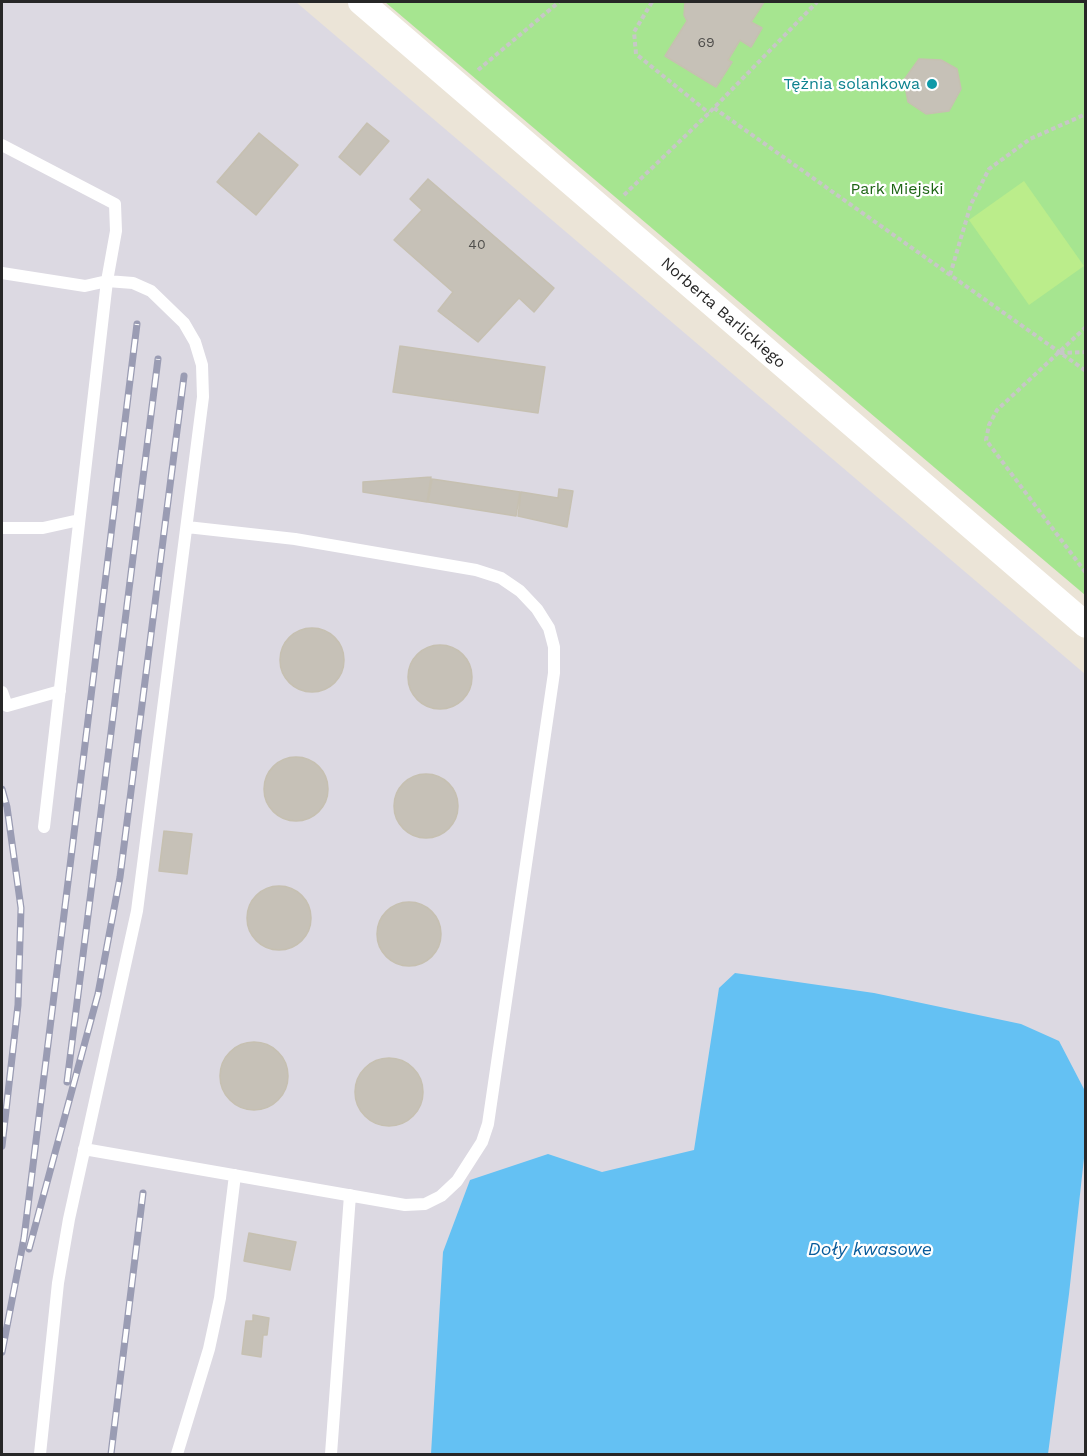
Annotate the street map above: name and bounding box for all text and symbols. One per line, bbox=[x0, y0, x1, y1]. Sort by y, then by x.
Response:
house number: 69 bbox=[697, 35, 715, 51]
place label: Tężnia solankowa bbox=[783, 74, 920, 94]
marker: Tężnia solankowa bbox=[925, 77, 939, 91]
park label: Park Miejski bbox=[850, 179, 944, 199]
house number: 40 bbox=[468, 237, 486, 253]
street label: Norberta Barlickiego bbox=[657, 254, 789, 372]
water label: Doły kwasowe bbox=[808, 1239, 932, 1261]

